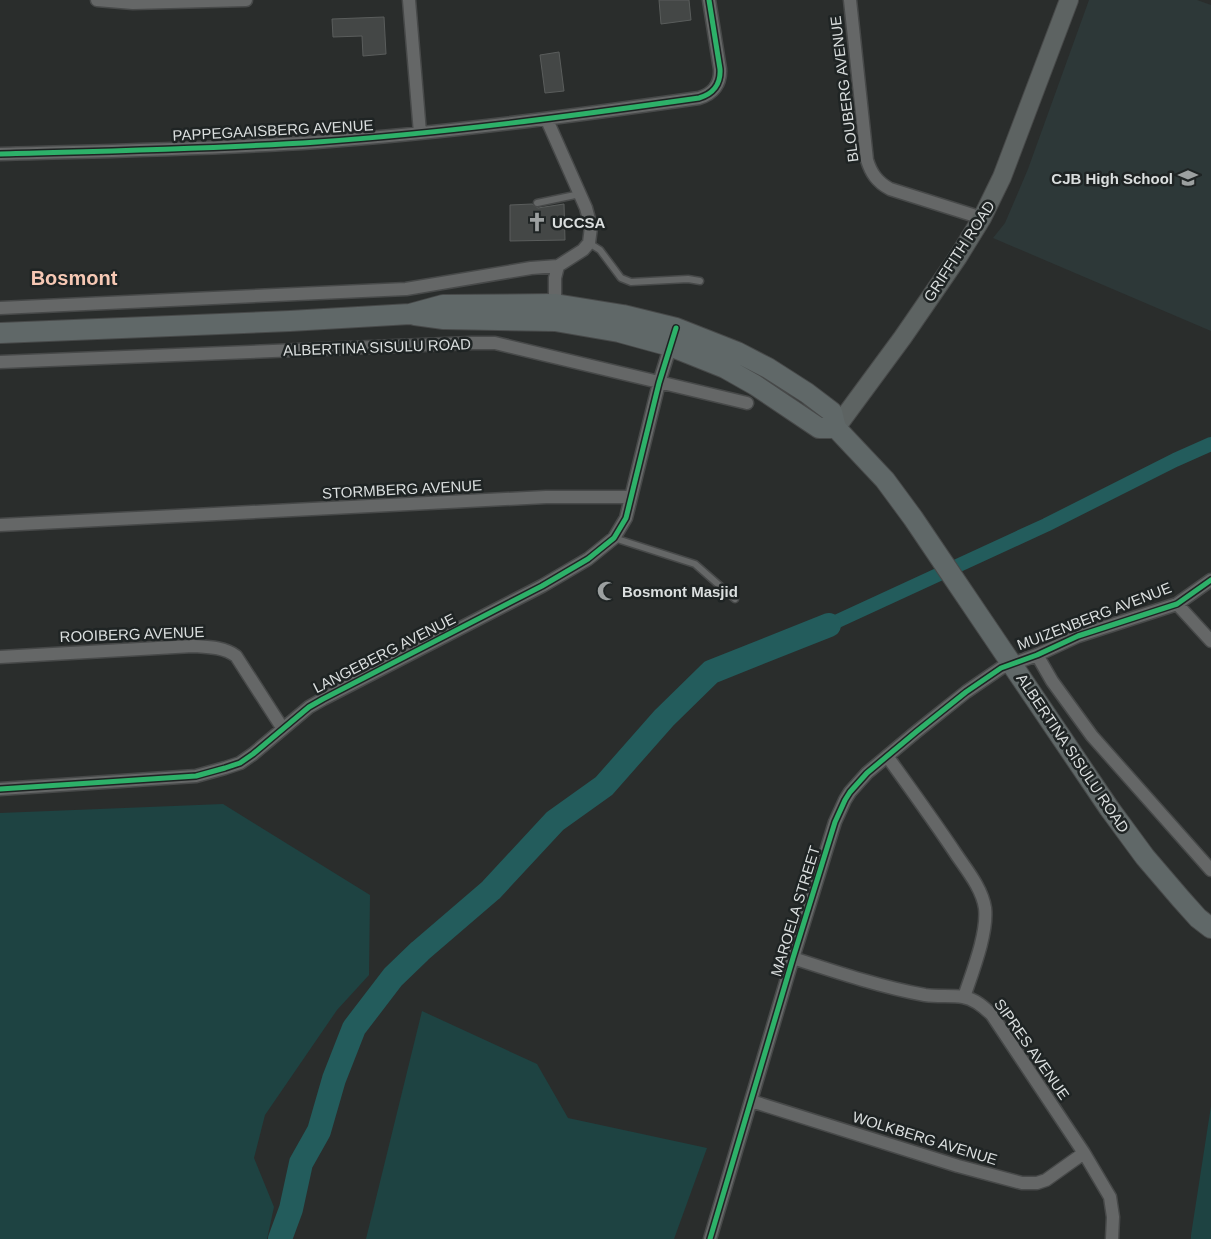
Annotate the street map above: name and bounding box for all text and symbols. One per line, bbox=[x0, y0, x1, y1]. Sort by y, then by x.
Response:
street label: BLOUBERG AVENUE bbox=[827, 15, 861, 163]
street label: PAPPEGAAISBERG AVENUE bbox=[172, 116, 374, 144]
school or university icon: CJB High School bbox=[1177, 167, 1199, 189]
place label: CJB High School bbox=[1051, 170, 1173, 187]
street label: GRIFFITH ROAD bbox=[920, 197, 998, 305]
church icon: UCCSA bbox=[526, 211, 548, 233]
place label: UCCSA bbox=[552, 214, 606, 231]
district label: Bosmont bbox=[31, 267, 118, 289]
street label: ALBERTINA SISULU ROAD bbox=[283, 335, 471, 359]
street label: STORMBERG AVENUE bbox=[322, 476, 482, 502]
street label: MUIZENBERG AVENUE bbox=[1014, 579, 1174, 653]
mosque icon: Bosmont Masjid bbox=[596, 580, 618, 602]
place label: Bosmont Masjid bbox=[622, 583, 738, 600]
street label: LANGEBERG AVENUE bbox=[310, 610, 458, 696]
street label: ROOIBERG AVENUE bbox=[59, 623, 205, 645]
street label: ALBERTINA SISULU ROAD bbox=[1013, 670, 1133, 836]
street label: MAROELA STREET bbox=[767, 844, 823, 978]
street label: SIPRES AVENUE bbox=[991, 995, 1073, 1103]
street label: WOLKBERG AVENUE bbox=[851, 1108, 999, 1168]

